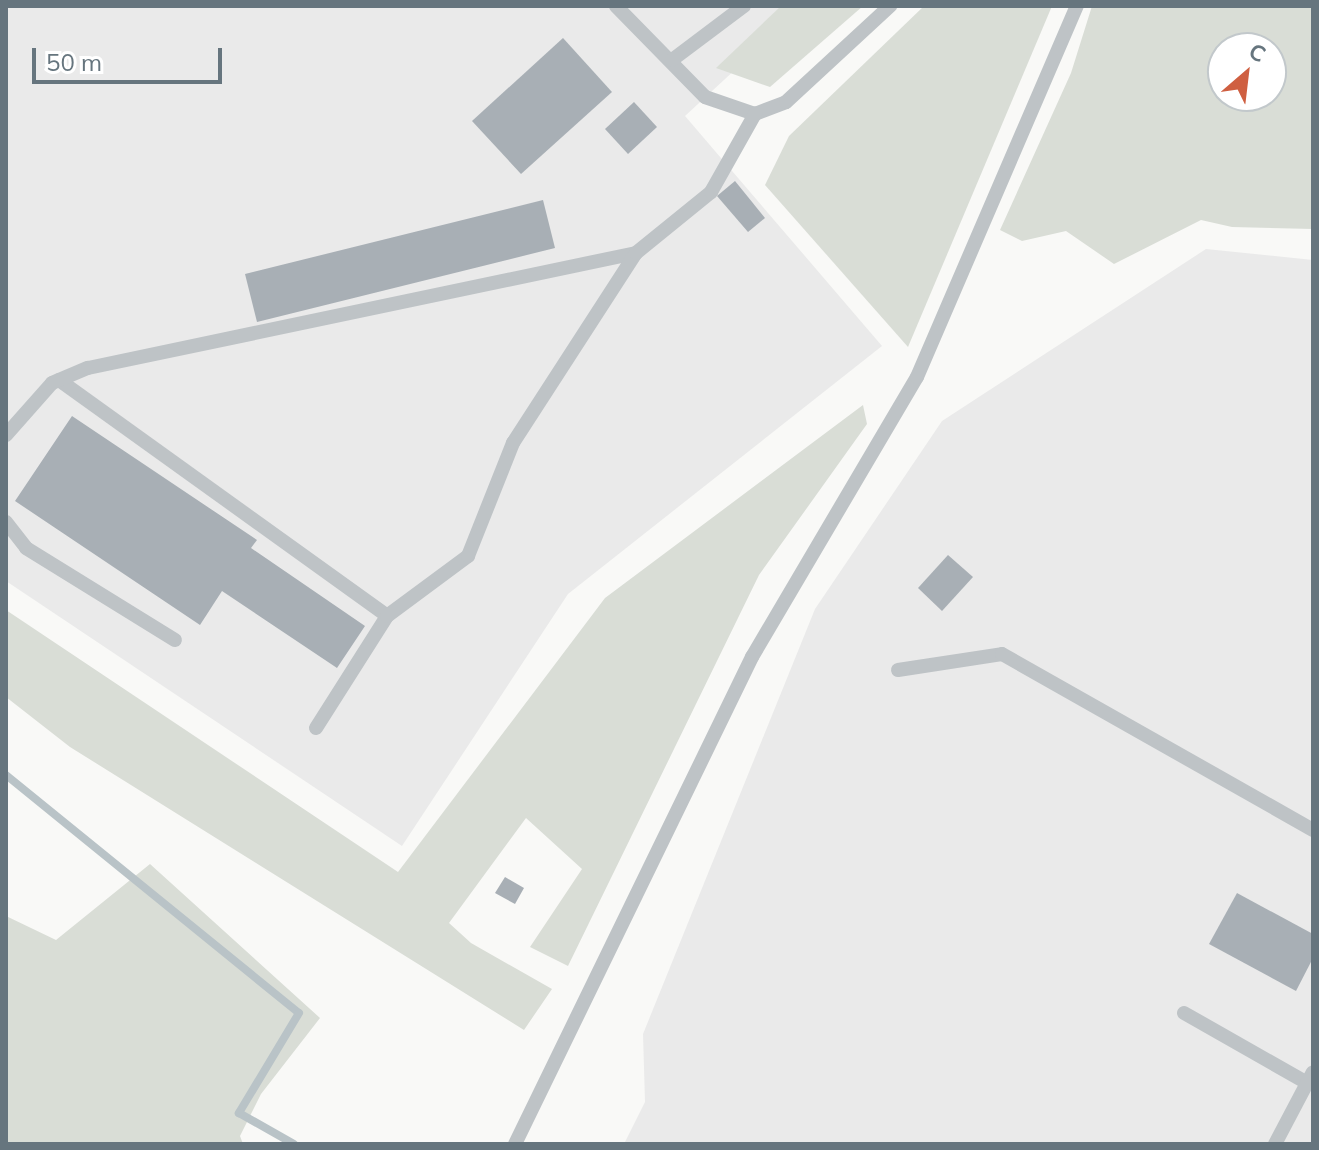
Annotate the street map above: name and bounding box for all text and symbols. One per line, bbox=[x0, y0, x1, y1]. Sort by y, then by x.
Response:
scale bar bbox=[36, 32, 226, 82]
north arrow bbox=[1207, 32, 1287, 112]
text: С bbox=[1244, 37, 1271, 68]
text: 50 m bbox=[46, 47, 102, 77]

